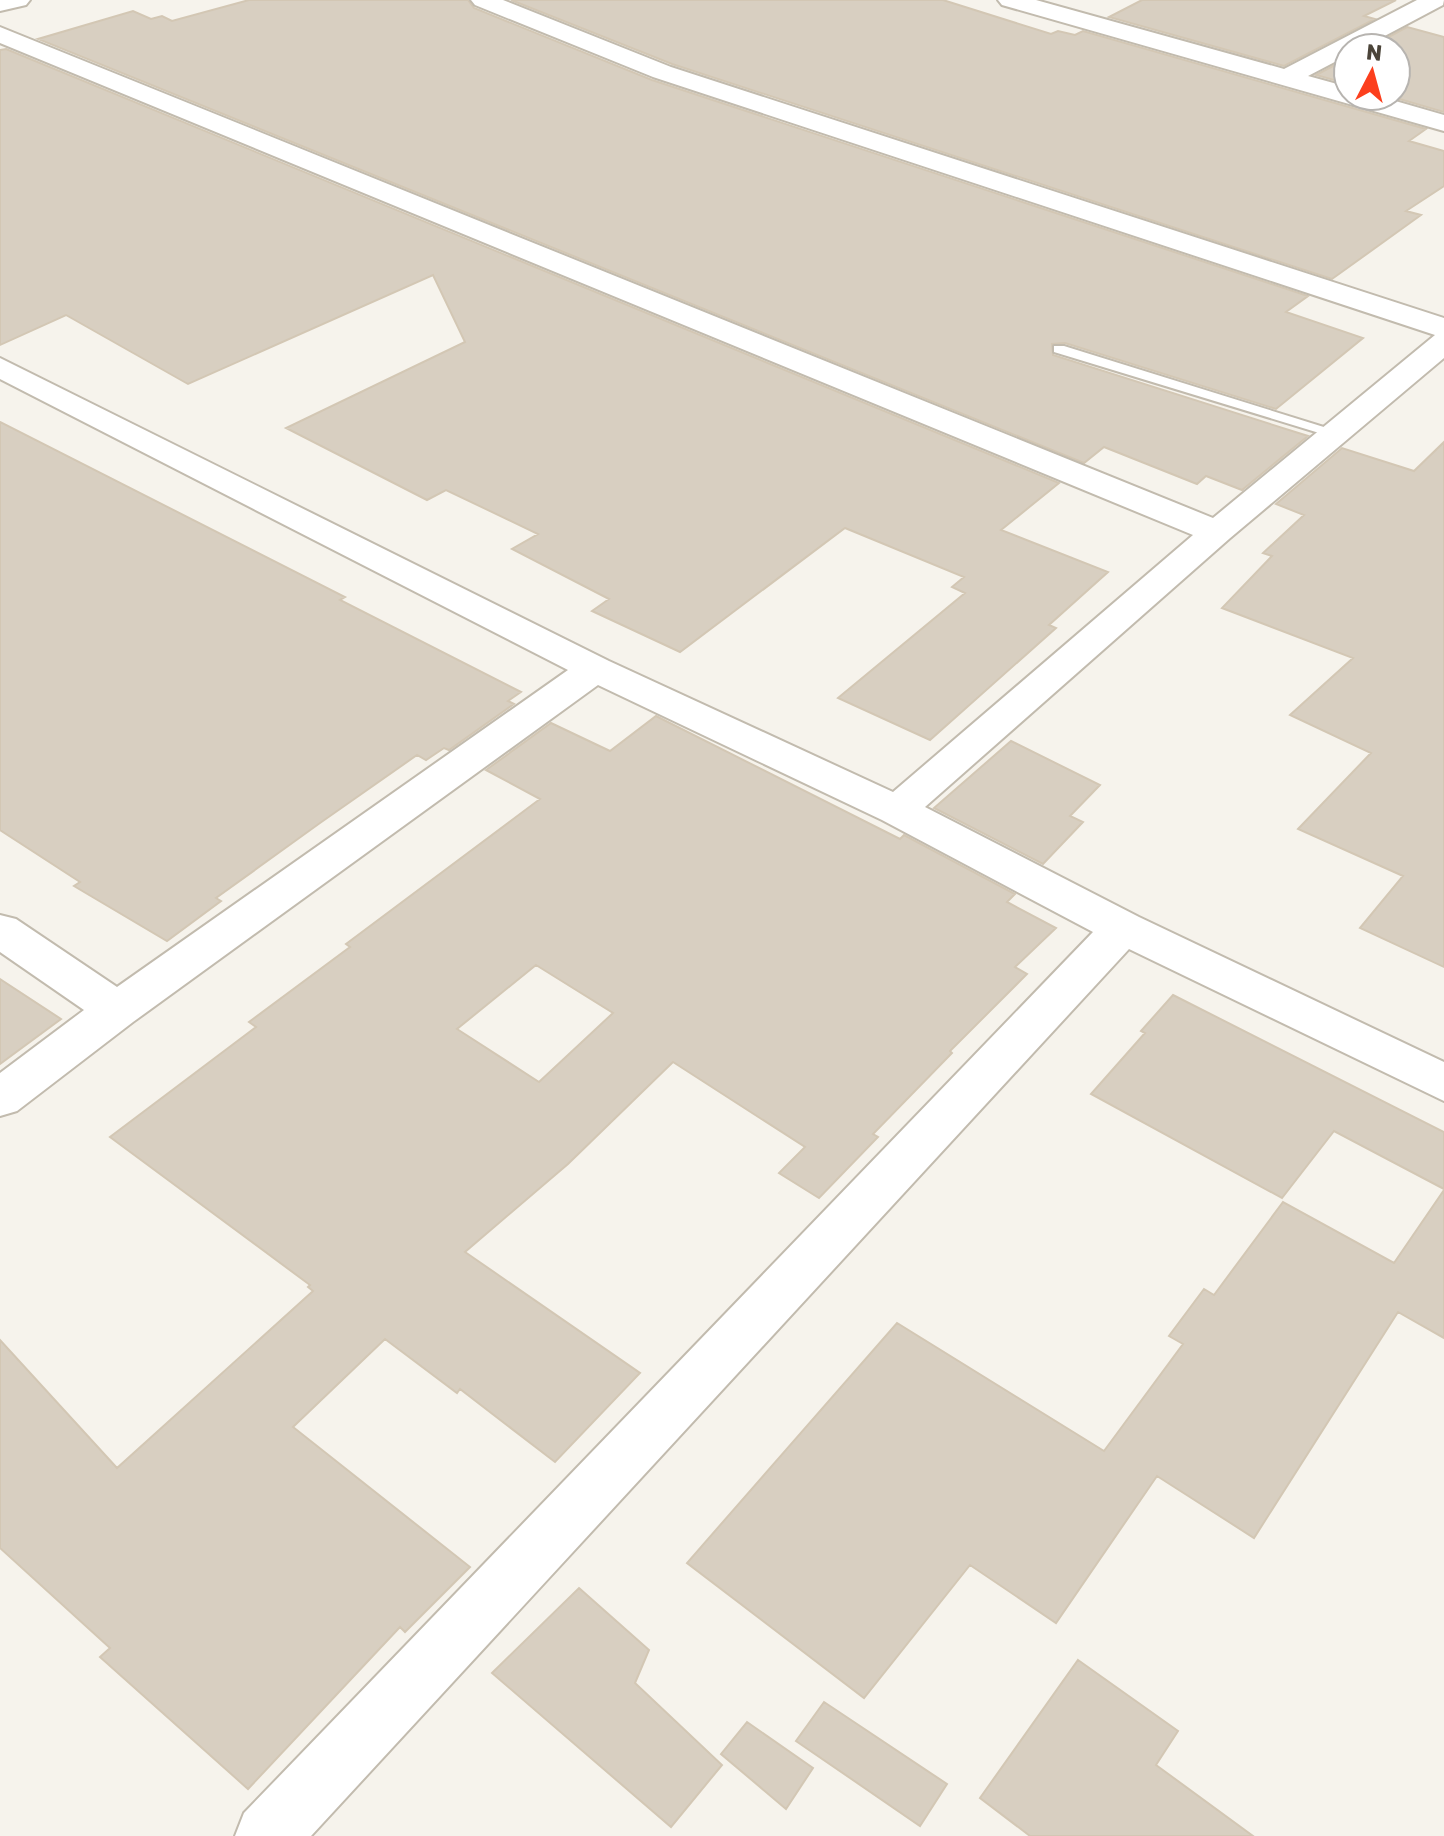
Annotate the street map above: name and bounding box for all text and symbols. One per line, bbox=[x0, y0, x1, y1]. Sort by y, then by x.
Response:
north arrow bbox=[1332, 32, 1412, 112]
text: N bbox=[1365, 38, 1383, 67]

